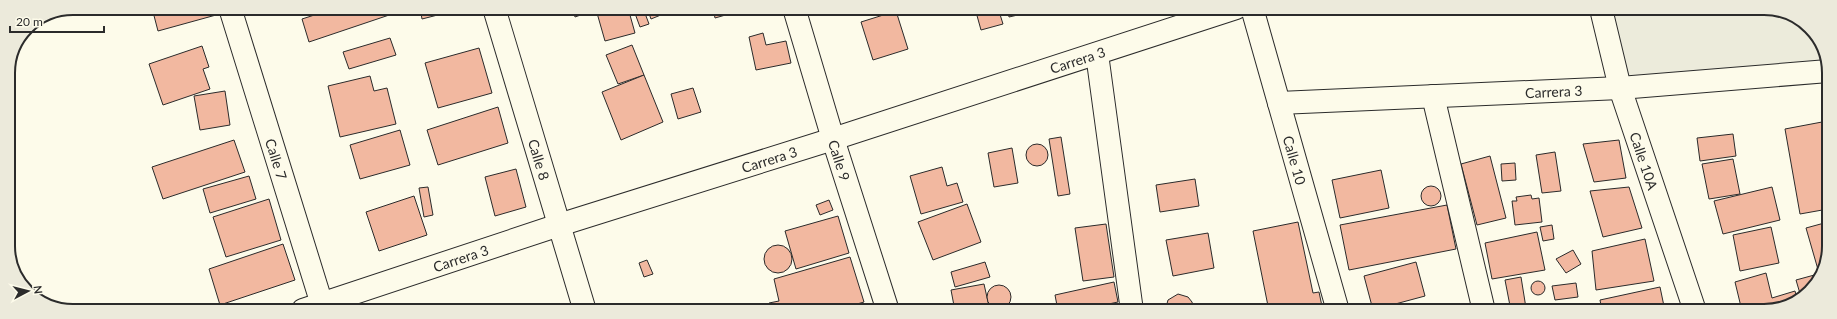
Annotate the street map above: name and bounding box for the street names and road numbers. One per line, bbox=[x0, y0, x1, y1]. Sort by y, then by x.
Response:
street label: Carrera 3 bbox=[1048, 43, 1107, 76]
street label: Carrera 3 bbox=[1525, 81, 1583, 101]
street label: Calle 10A bbox=[1627, 130, 1662, 192]
street label: Calle 10 bbox=[1280, 134, 1310, 186]
street label: Calle 7 bbox=[262, 136, 291, 182]
street label: Calle 8 bbox=[525, 137, 554, 182]
street label: Calle 9 bbox=[825, 138, 854, 183]
street label: Carrera 3 bbox=[739, 142, 799, 176]
street label: Carrera 3 bbox=[431, 241, 490, 275]

